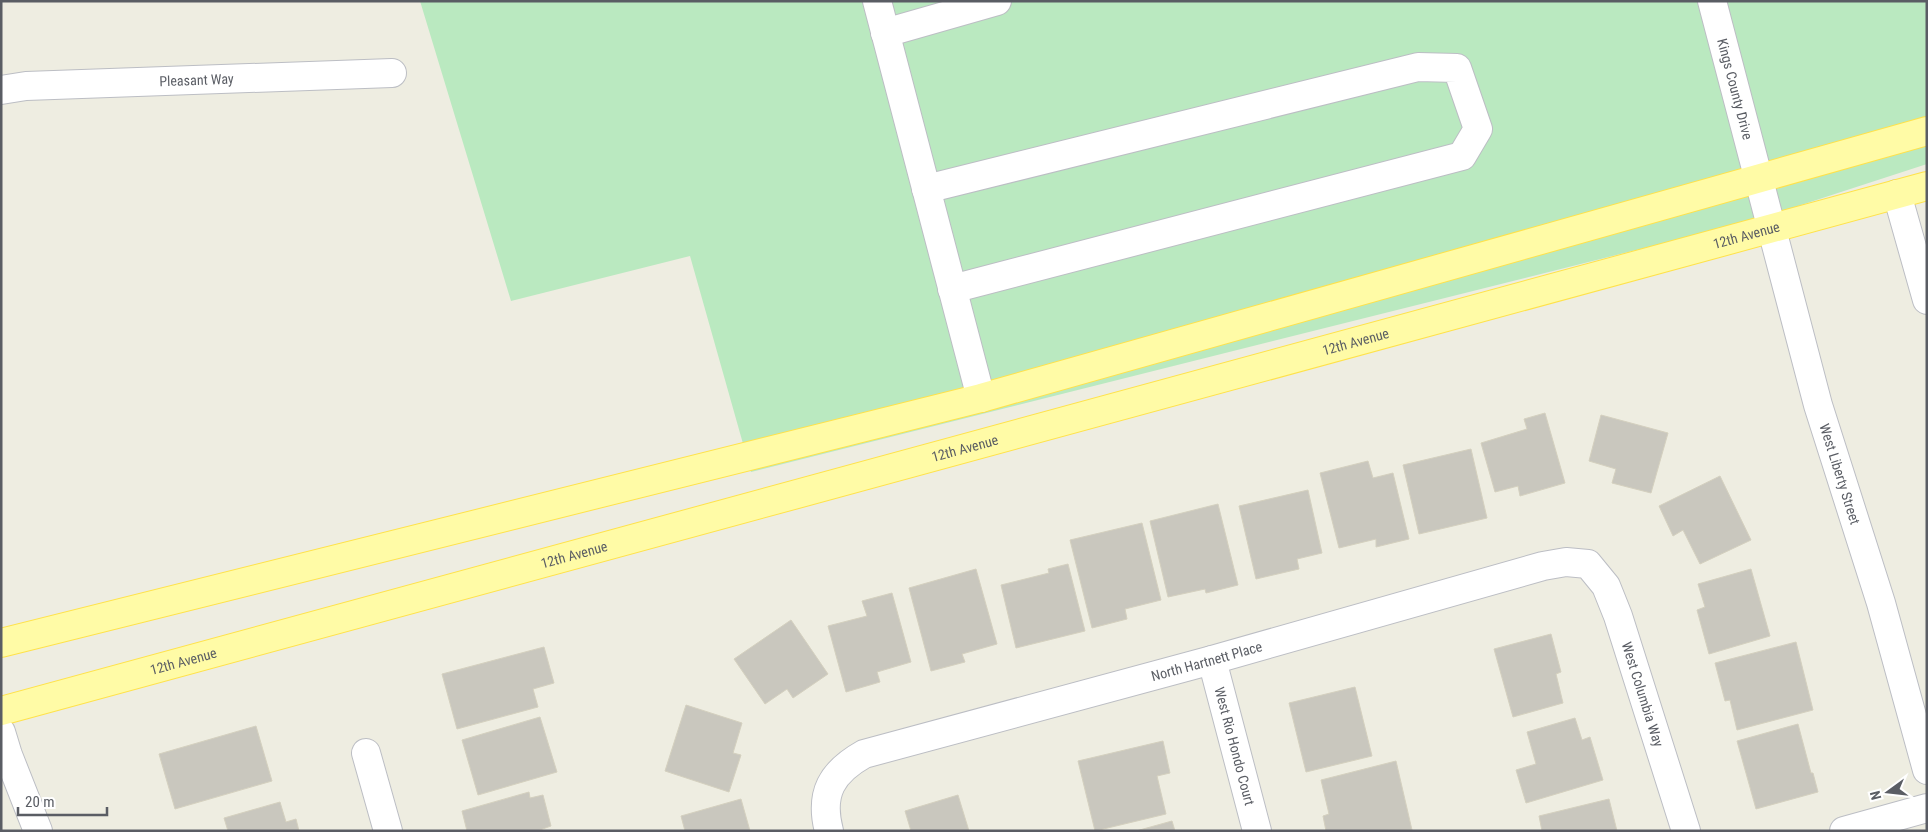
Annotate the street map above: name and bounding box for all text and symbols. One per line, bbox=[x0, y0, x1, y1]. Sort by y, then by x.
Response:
street label: Kings County Drive bbox=[1714, 37, 1756, 142]
street label: Pleasant Way bbox=[159, 71, 234, 89]
street label: 12th Avenue bbox=[1711, 218, 1782, 252]
street label: 12th Avenue bbox=[1321, 325, 1391, 358]
street label: West Liberty Street bbox=[1816, 422, 1863, 526]
street label: 12th Avenue bbox=[930, 431, 1000, 465]
street label: 12th Avenue bbox=[539, 538, 610, 571]
street label: North Hartnett Place bbox=[1149, 638, 1264, 684]
street label: West Columbia Way bbox=[1619, 640, 1667, 749]
street label: 12th Avenue bbox=[148, 644, 219, 678]
street label: West Rio Hondo Court bbox=[1211, 685, 1258, 807]
north arrow bbox=[1863, 767, 1913, 817]
scale bar bbox=[18, 784, 106, 816]
text: N bbox=[1867, 789, 1884, 802]
text: 20 m bbox=[25, 793, 55, 811]

